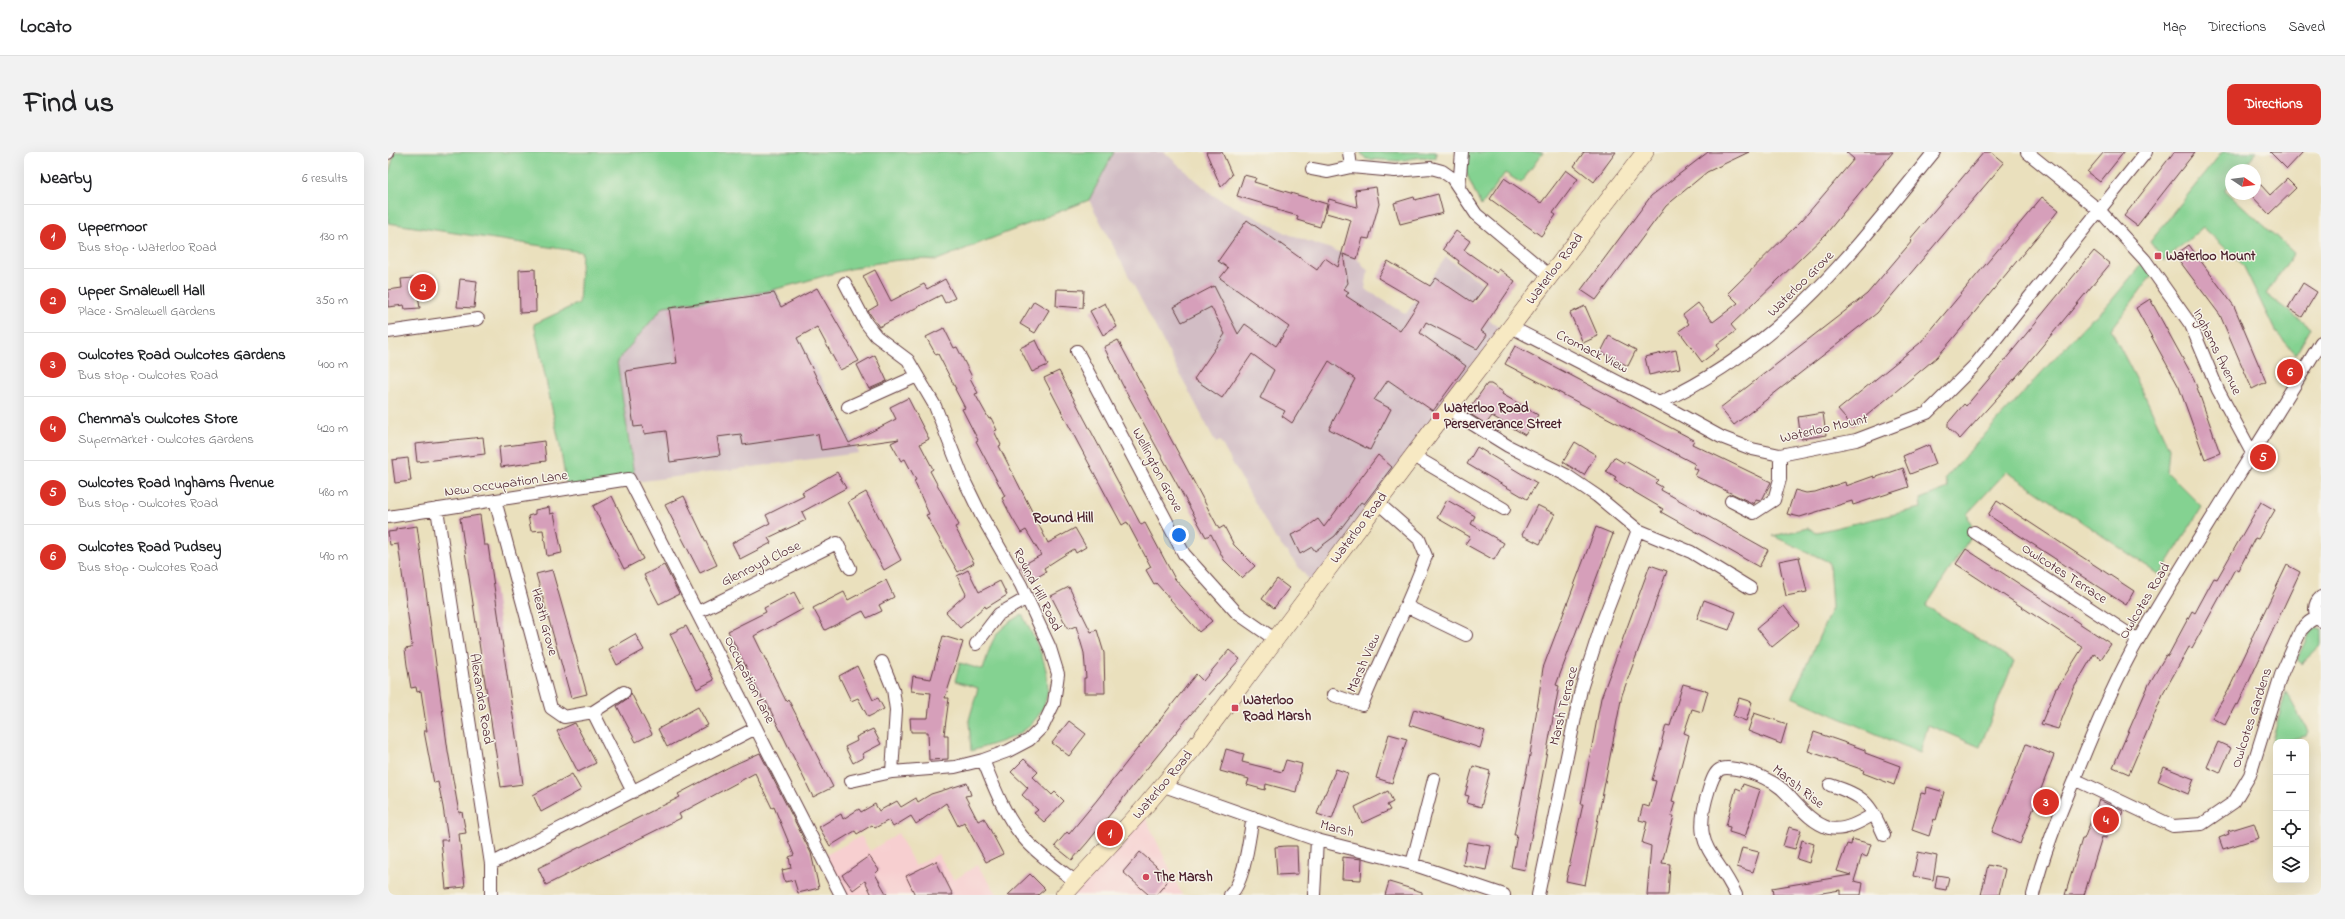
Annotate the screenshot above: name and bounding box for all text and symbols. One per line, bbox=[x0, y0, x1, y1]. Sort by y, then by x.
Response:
text: Locato bbox=[20, 14, 72, 41]
text: Map bbox=[2163, 17, 2186, 38]
text: Directions bbox=[2208, 17, 2266, 38]
text: Saved bbox=[2288, 17, 2325, 38]
text: Find us bbox=[24, 84, 114, 125]
button: Directions bbox=[2227, 84, 2321, 125]
north arrow bbox=[2225, 164, 2261, 200]
text: Nearby bbox=[40, 166, 92, 191]
text: 6 results bbox=[302, 169, 348, 188]
text: Uppermoor bbox=[78, 216, 147, 238]
text: 1 bbox=[51, 227, 55, 246]
text: 130 m bbox=[320, 227, 348, 246]
street label: Waterloo Road bbox=[1521, 229, 1589, 309]
text: Bus stop · Waterloo Road bbox=[78, 238, 217, 257]
street label: Waterloo Grove bbox=[1763, 245, 1840, 322]
place label: Waterloo Mount bbox=[2166, 246, 2256, 267]
marker: Waterloo Mount bbox=[2153, 251, 2163, 261]
pin: 2 bbox=[410, 272, 436, 302]
text: Upper Smalewell Hall bbox=[78, 280, 205, 302]
text: 2 bbox=[50, 291, 56, 310]
text: 350 m bbox=[316, 291, 348, 310]
text: Place · Smalewell Gardens bbox=[78, 302, 216, 321]
street label: Inghams Avenue bbox=[2186, 305, 2247, 400]
street label: Cromack View bbox=[1552, 325, 1632, 379]
text: Owlcotes Road Owlcotes Gardens bbox=[78, 344, 286, 366]
text: 3 bbox=[50, 355, 56, 374]
text: 400 m bbox=[318, 355, 348, 374]
pin: 6 bbox=[2277, 357, 2303, 387]
text: Bus stop · Owlcotes Road bbox=[78, 366, 218, 385]
place label: Waterloo Road Perserverance Street bbox=[1444, 398, 1562, 435]
text: Chemma's Owlcotes Store bbox=[78, 408, 238, 430]
street label: Waterloo Mount bbox=[1778, 409, 1870, 449]
marker: Waterloo Road Perserverance Street bbox=[1431, 411, 1441, 421]
text: 4 bbox=[50, 419, 56, 438]
text: 420 m bbox=[317, 419, 348, 438]
street label: Wellington Grove bbox=[1125, 424, 1188, 517]
text: Supermarket · Owlcotes Gardens bbox=[78, 430, 254, 449]
pin: 5 bbox=[2250, 442, 2276, 472]
street label: New Occupation Lane bbox=[443, 465, 570, 503]
text: Owlcotes Road Inghams Avenue bbox=[78, 472, 274, 494]
text: 5 bbox=[49, 483, 57, 502]
text: 480 m bbox=[319, 483, 348, 502]
street label: Waterloo Road bbox=[1325, 488, 1393, 568]
text: Bus stop · Owlcotes Road bbox=[78, 494, 218, 513]
district label: Round Hill bbox=[1032, 507, 1094, 529]
your location bbox=[1169, 525, 1189, 545]
street label: Glenroyd Close bbox=[718, 535, 805, 593]
text: Owlcotes Road Pudsey bbox=[78, 536, 221, 558]
street label: Owlcotes Terrace bbox=[2017, 538, 2112, 610]
street label: Round Hill Road bbox=[1007, 545, 1067, 635]
text: 6 bbox=[50, 547, 56, 566]
text: 490 m bbox=[320, 547, 348, 566]
text: Bus stop · Owlcotes Road bbox=[78, 558, 218, 577]
street label: Owlcotes Road bbox=[2114, 559, 2176, 643]
street label: Heath Grove bbox=[525, 586, 563, 659]
street label: Marsh View bbox=[1342, 630, 1386, 696]
street label: Occupation Lane bbox=[718, 633, 780, 728]
street label: Alexandra Road bbox=[463, 652, 499, 746]
street label: Marsh Terrace bbox=[1544, 664, 1584, 748]
street label: Owlcotes Gardens bbox=[2226, 665, 2278, 771]
place label: Waterloo Road Marsh bbox=[1242, 690, 1311, 727]
marker: Waterloo Road Marsh bbox=[1230, 703, 1240, 713]
map controls bbox=[2273, 739, 2309, 883]
button: + bbox=[2273, 739, 2309, 775]
street label: Waterloo Road bbox=[1128, 746, 1198, 824]
street label: Marsh Rise bbox=[1767, 760, 1829, 815]
button: − bbox=[2273, 775, 2309, 811]
pin: 3 bbox=[2033, 787, 2059, 817]
pin: 4 bbox=[2093, 805, 2119, 835]
button: locate bbox=[2273, 811, 2309, 847]
street label: Marsh bbox=[1318, 814, 1356, 844]
pin: 1 bbox=[1097, 818, 1123, 848]
button: layers bbox=[2273, 847, 2309, 883]
place label: The Marsh bbox=[1154, 867, 1213, 888]
marker: The Marsh bbox=[1141, 872, 1151, 882]

